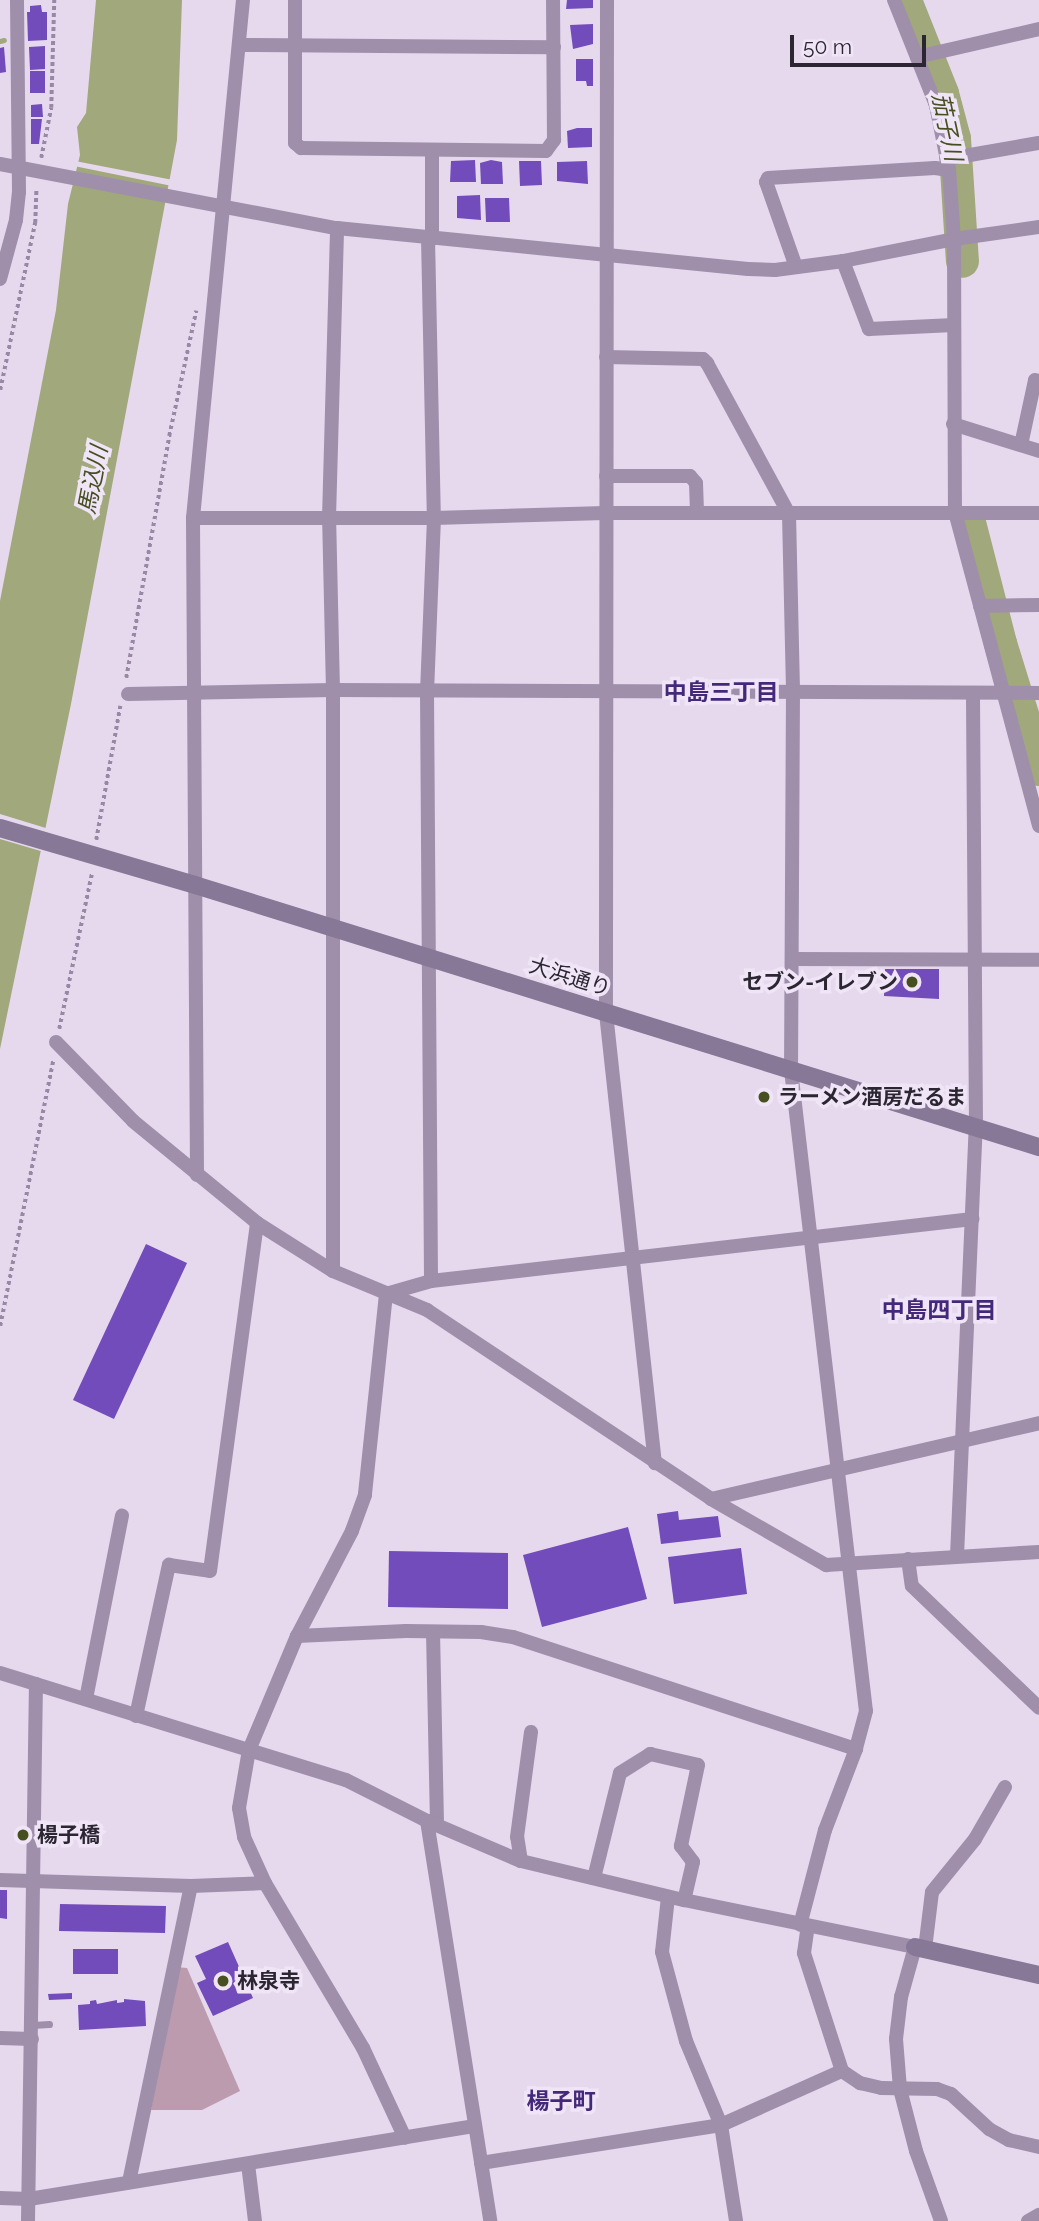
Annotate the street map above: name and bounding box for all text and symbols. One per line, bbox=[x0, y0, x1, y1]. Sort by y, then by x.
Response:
scale bar bbox=[794, 21, 930, 65]
text: 50 m bbox=[803, 34, 852, 59]
water label: 茄子川 bbox=[926, 90, 968, 164]
water label: 馬込川 bbox=[73, 444, 113, 516]
district label: 中島三丁目 bbox=[664, 678, 778, 706]
street label: 大浜通り bbox=[526, 953, 614, 1001]
place label: セブン-イレブン bbox=[742, 969, 898, 995]
marker: セブン-イレブン bbox=[904, 974, 920, 990]
place label: ラーメン酒房だるま bbox=[778, 1084, 967, 1110]
marker: ラーメン酒房だるま bbox=[756, 1089, 772, 1105]
district label: 中島四丁目 bbox=[882, 1296, 996, 1324]
place label: 楊子橋 bbox=[37, 1822, 100, 1848]
marker: 楊子橋 bbox=[15, 1827, 31, 1843]
place label: 林泉寺 bbox=[237, 1968, 300, 1994]
marker: 林泉寺 bbox=[215, 1973, 231, 1989]
district label: 楊子町 bbox=[527, 2087, 595, 2115]

